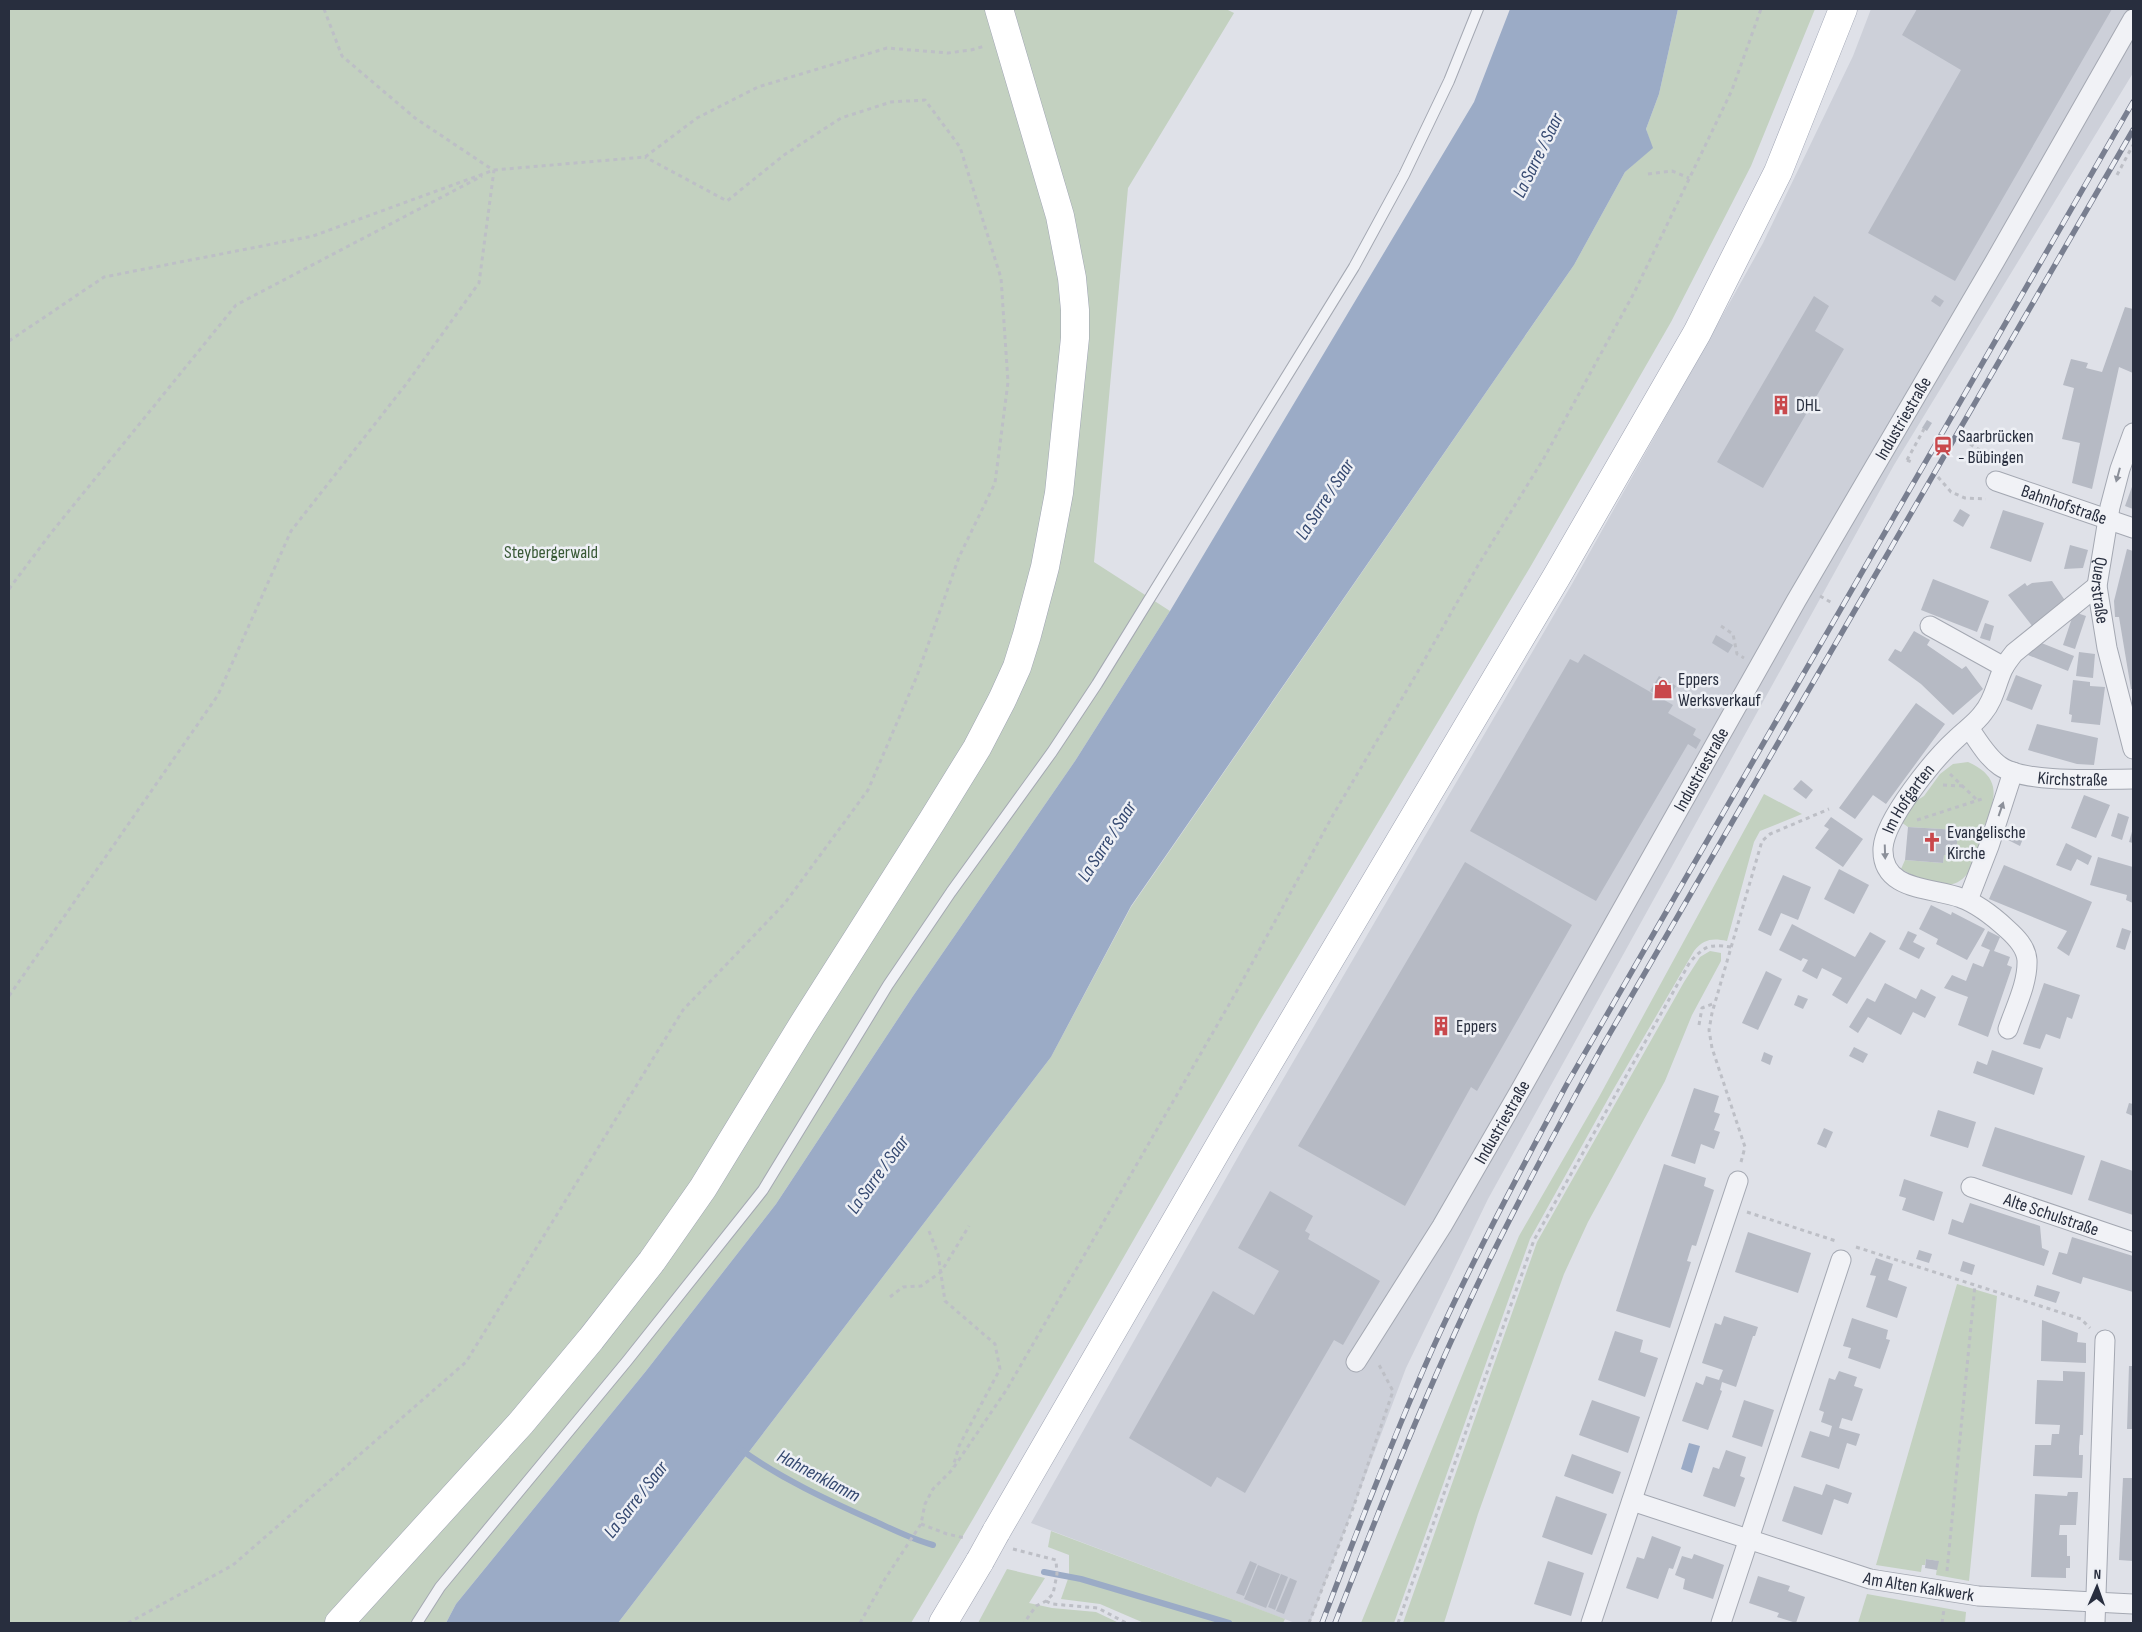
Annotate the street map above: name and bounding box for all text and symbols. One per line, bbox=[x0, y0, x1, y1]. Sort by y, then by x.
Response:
water label: La Sarre / Saar bbox=[1508, 109, 1569, 202]
street label: Industriestraße bbox=[1871, 373, 1936, 464]
building icon: DHL bbox=[1770, 394, 1792, 416]
place label: DHL bbox=[1796, 395, 1821, 416]
place label: Saarbrücken - Bübingen bbox=[1958, 426, 2034, 468]
station icon: Saarbrücken - Bübingen bbox=[1932, 435, 1954, 457]
water label: La Sarre / Saar bbox=[1291, 455, 1360, 544]
one-way arrow bbox=[2114, 468, 2122, 483]
street label: Bahnhofstraße bbox=[2018, 480, 2110, 529]
park label: Steybergerwald bbox=[504, 542, 598, 563]
street label: Querstraße bbox=[2086, 555, 2113, 625]
place label: Eppers Werksverkauf bbox=[1678, 669, 1761, 711]
shop icon: Eppers Werksverkauf bbox=[1652, 678, 1674, 700]
street label: Industriestraße bbox=[1670, 724, 1734, 815]
street label: Im Hofgarten bbox=[1878, 760, 1939, 837]
street label: Kirchstraße bbox=[2036, 767, 2108, 791]
water label: La Sarre / Saar bbox=[1073, 797, 1142, 886]
one-way arrow bbox=[1998, 802, 2006, 817]
place label: Evangelische Kirche bbox=[1947, 822, 2026, 864]
church icon: Evangelische Kirche bbox=[1921, 831, 1943, 853]
one-way arrow bbox=[1881, 845, 1889, 861]
building icon: Eppers bbox=[1430, 1015, 1452, 1037]
place label: Eppers bbox=[1456, 1016, 1497, 1037]
street label: Industriestraße bbox=[1470, 1077, 1535, 1168]
water label: La Sarre / Saar bbox=[842, 1131, 915, 1218]
street label: Alte Schulstraße bbox=[2000, 1189, 2102, 1241]
water label: Hahnenklamm bbox=[773, 1445, 864, 1508]
water label: La Sarre / Saar bbox=[599, 1457, 674, 1543]
north arrow bbox=[2072, 1562, 2122, 1612]
text: N bbox=[2093, 1566, 2101, 1583]
street label: Am Alten Kalkwerk bbox=[1860, 1567, 1976, 1606]

